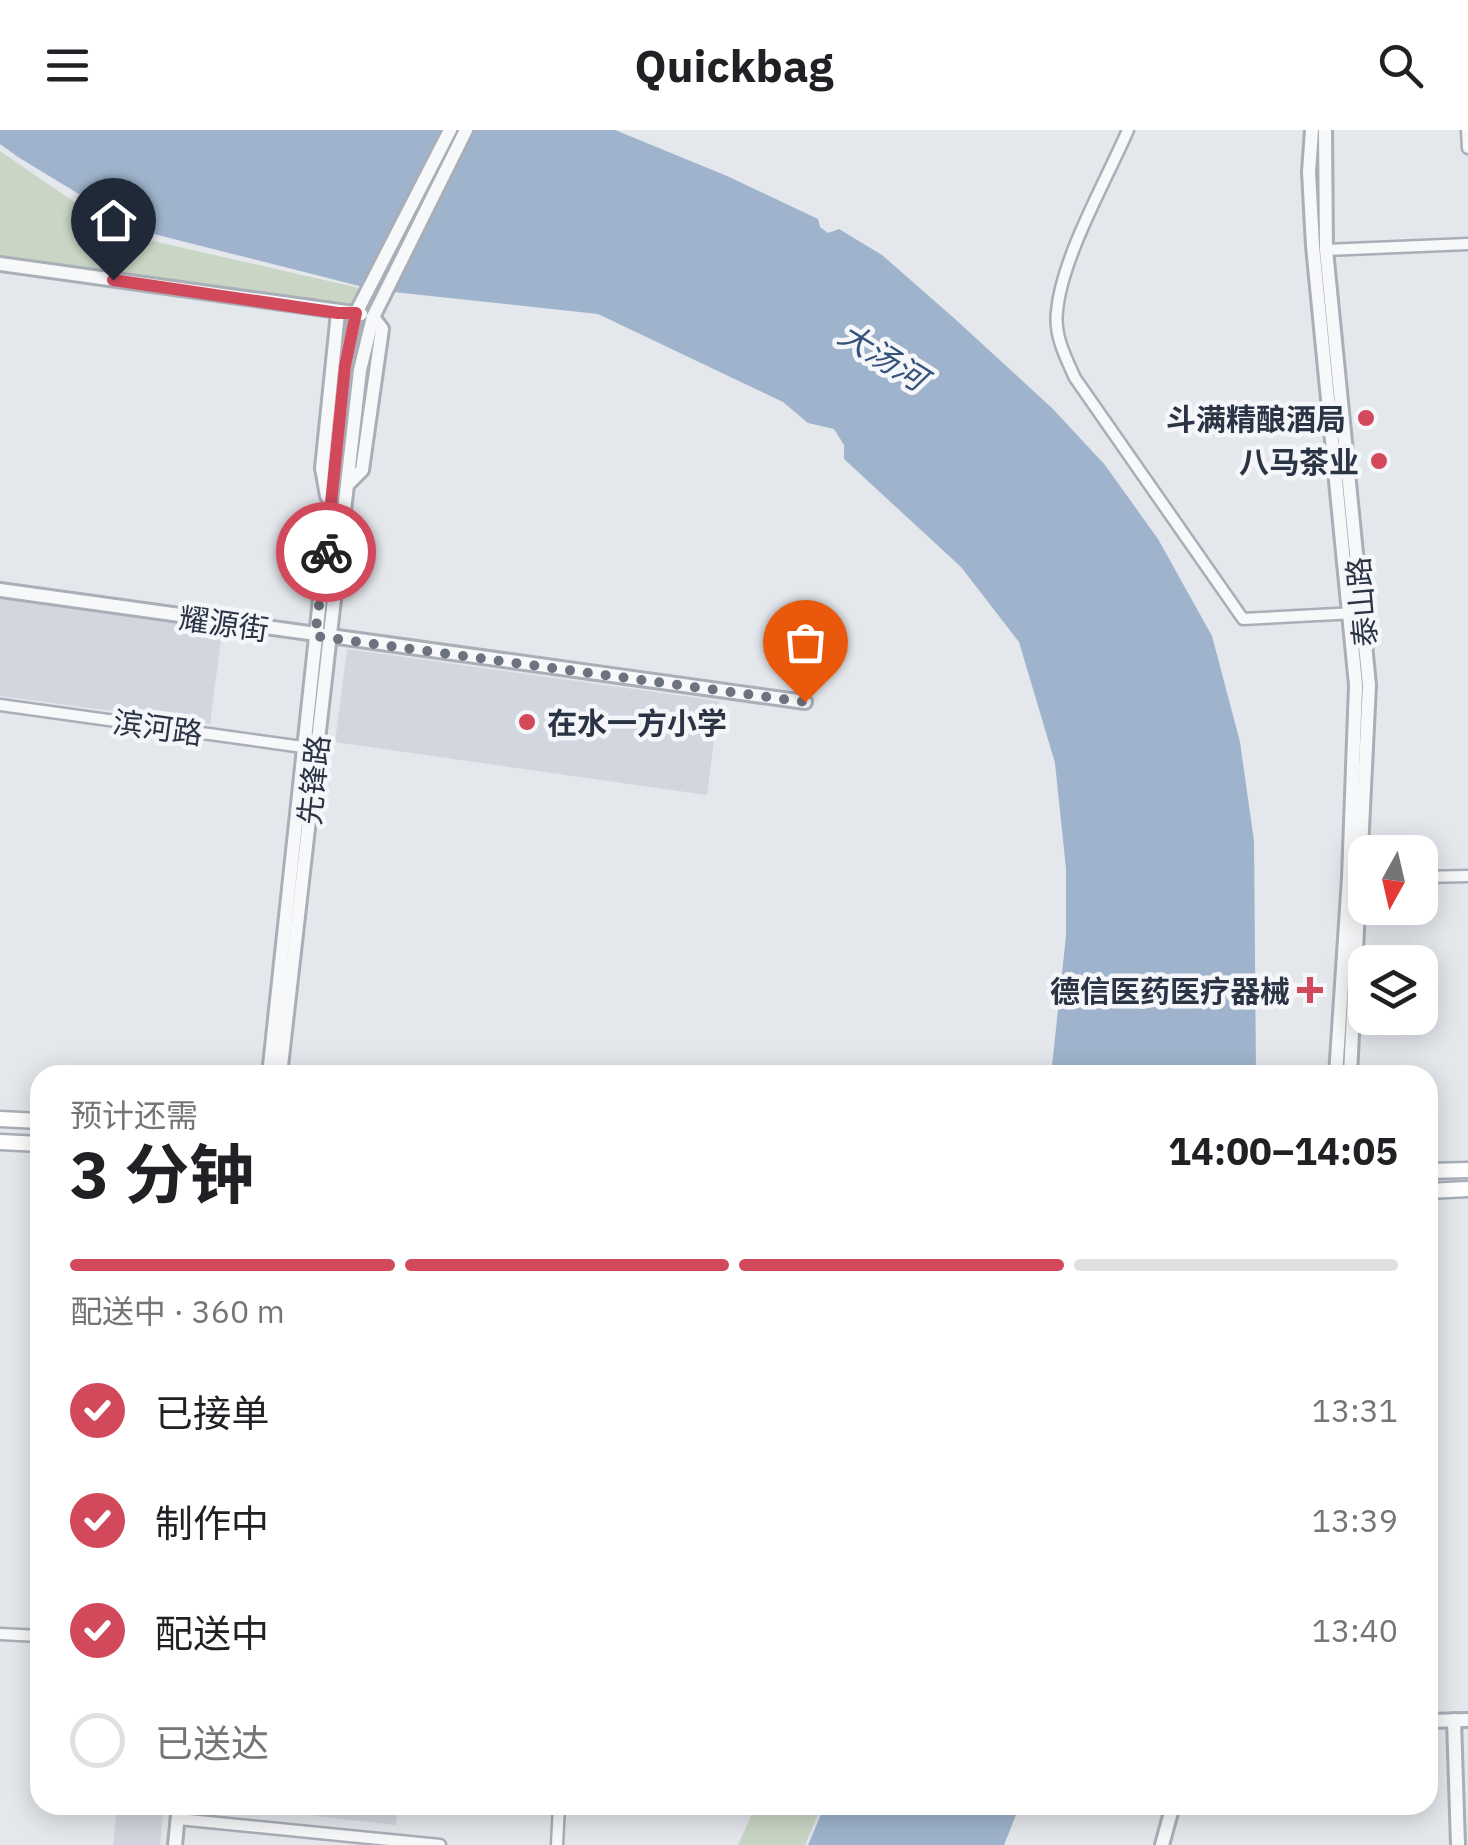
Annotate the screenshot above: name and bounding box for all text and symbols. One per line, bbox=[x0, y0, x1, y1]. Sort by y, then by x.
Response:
text: Quickbag bbox=[635, 36, 833, 94]
icon: menu bbox=[40, 38, 95, 93]
icon: search bbox=[1373, 38, 1428, 93]
pin bbox=[71, 178, 156, 281]
icon: home bbox=[86, 193, 141, 248]
water label: 大汤河 bbox=[831, 313, 940, 402]
place label: 斗满精酿酒局 bbox=[1166, 399, 1346, 438]
marker: 斗满精酿酒局 bbox=[1355, 407, 1377, 429]
place label: 八马茶业 bbox=[1239, 442, 1359, 481]
marker: 八马茶业 bbox=[1368, 450, 1390, 472]
courier bbox=[276, 502, 376, 602]
icon: bike bbox=[299, 525, 354, 580]
street label: 泰山路 bbox=[1338, 555, 1384, 649]
street label: 耀源街 bbox=[177, 597, 271, 649]
pin bbox=[763, 600, 848, 703]
icon: bag bbox=[778, 615, 833, 670]
street label: 滨河路 bbox=[111, 701, 205, 753]
place label: 在水一方小学 bbox=[547, 703, 727, 742]
marker: 在水一方小学 bbox=[516, 711, 538, 733]
street label: 先锋路 bbox=[289, 733, 337, 827]
north arrow bbox=[1348, 835, 1438, 925]
map controls bbox=[1348, 835, 1438, 1035]
button: layers bbox=[1348, 945, 1438, 1035]
place label: 德信医药医疗器械 bbox=[1050, 971, 1290, 1010]
marker: 德信医药医疗器械 bbox=[1299, 979, 1321, 1001]
text: 预计还需 bbox=[70, 1094, 198, 1136]
text: 14:00–14:05 bbox=[1168, 1126, 1398, 1175]
text: 3 分钟 bbox=[70, 1131, 254, 1216]
text: 配送中 · 360 m bbox=[70, 1290, 285, 1332]
icon: check bbox=[70, 1383, 125, 1438]
text: 已接单 bbox=[155, 1388, 269, 1437]
text: 13:31 bbox=[1312, 1389, 1398, 1431]
icon: check bbox=[70, 1493, 125, 1548]
text: 制作中 bbox=[155, 1498, 269, 1547]
text: 13:39 bbox=[1312, 1499, 1398, 1541]
icon: check bbox=[70, 1603, 125, 1658]
text: 配送中 bbox=[155, 1608, 269, 1657]
text: 13:40 bbox=[1312, 1609, 1398, 1651]
text: 已送达 bbox=[155, 1718, 269, 1767]

